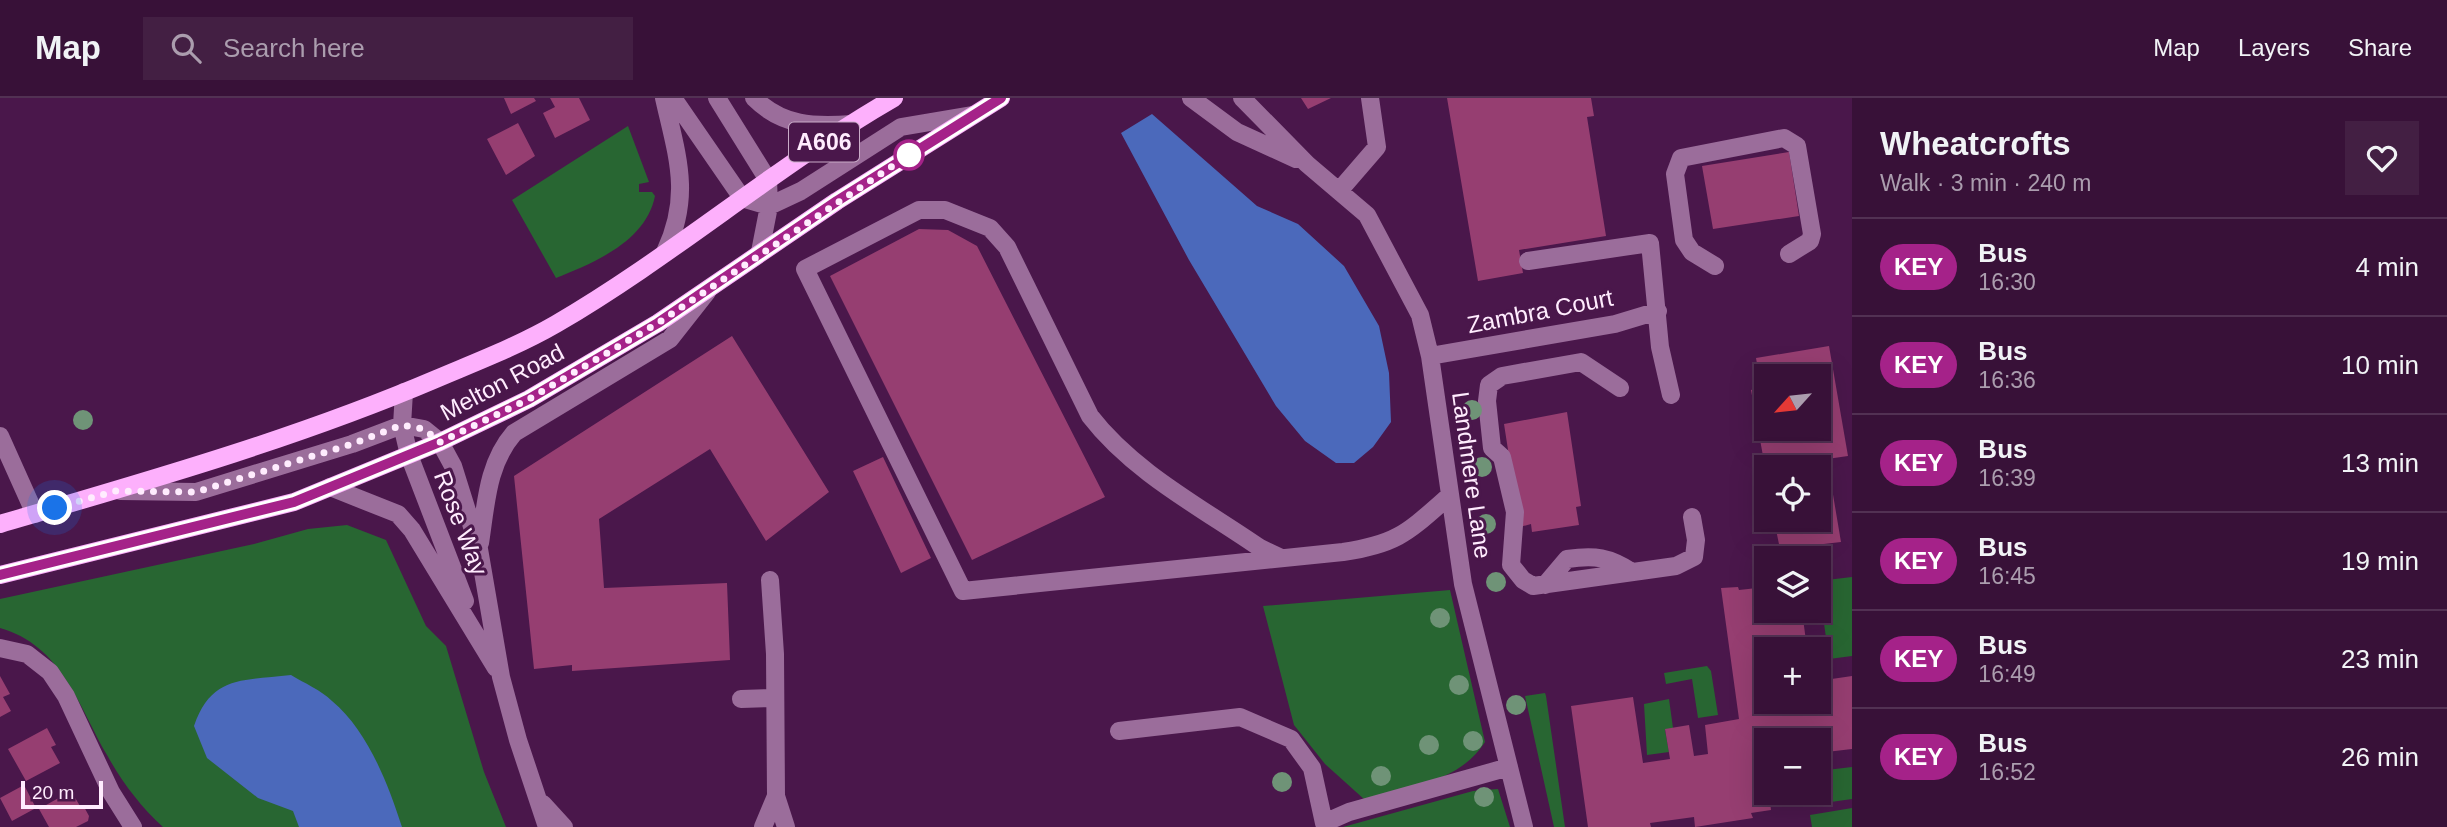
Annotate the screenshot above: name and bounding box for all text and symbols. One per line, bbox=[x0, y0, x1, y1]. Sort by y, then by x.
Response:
search box bbox=[143, 17, 633, 80]
text: Map bbox=[35, 29, 101, 66]
icon: search bbox=[167, 29, 205, 67]
text: Search here bbox=[223, 33, 365, 63]
text: Map bbox=[2153, 34, 2200, 61]
text: Layers bbox=[2238, 34, 2310, 61]
text: Share bbox=[2348, 34, 2412, 61]
button: heart bbox=[2345, 121, 2419, 195]
road number: A606 bbox=[789, 122, 859, 162]
text: Wheatcrofts bbox=[1880, 125, 2071, 162]
unlabelled marker bbox=[894, 140, 924, 170]
text: Walk · 3 min · 240 m bbox=[1880, 170, 2091, 196]
text: Bus bbox=[1978, 238, 2027, 268]
text: 4 min bbox=[2355, 252, 2419, 282]
text: KEY bbox=[1894, 253, 1943, 280]
text: 16:30 bbox=[1978, 269, 2036, 295]
street label: Zambra Court bbox=[1465, 284, 1616, 338]
text: Bus bbox=[1978, 336, 2027, 366]
street label: Melton Road bbox=[436, 338, 568, 426]
text: 10 min bbox=[2341, 350, 2419, 380]
text: KEY bbox=[1894, 351, 1943, 378]
north arrow bbox=[1754, 364, 1830, 441]
map controls bbox=[1754, 364, 1831, 805]
text: 16:36 bbox=[1978, 367, 2036, 393]
street label: Landmere Lane bbox=[1447, 390, 1497, 560]
text: Bus bbox=[1978, 434, 2027, 464]
text: 13 min bbox=[2341, 448, 2419, 478]
text: KEY bbox=[1894, 449, 1943, 476]
button: locate bbox=[1754, 455, 1831, 532]
text: 16:39 bbox=[1978, 465, 2036, 491]
street label: Rose Way bbox=[429, 467, 493, 579]
your location bbox=[37, 490, 72, 525]
text: Bus bbox=[1978, 532, 2027, 562]
button: layers bbox=[1754, 546, 1831, 623]
text: 19 min bbox=[2341, 546, 2419, 576]
text: KEY bbox=[1894, 547, 1943, 574]
text: 16:45 bbox=[1978, 563, 2036, 589]
text: Bus bbox=[1978, 630, 2027, 660]
button: + bbox=[1754, 637, 1831, 714]
text: 23 min bbox=[2341, 644, 2419, 674]
text: KEY bbox=[1894, 645, 1943, 672]
text: 16:49 bbox=[1978, 661, 2036, 687]
button: − bbox=[1754, 728, 1831, 805]
text: Bus bbox=[1978, 728, 2027, 758]
text: 26 min bbox=[2341, 742, 2419, 772]
text: KEY bbox=[1894, 743, 1943, 770]
text: 16:52 bbox=[1978, 759, 2036, 785]
scale bar bbox=[21, 778, 103, 810]
text: 20 m bbox=[32, 782, 74, 803]

